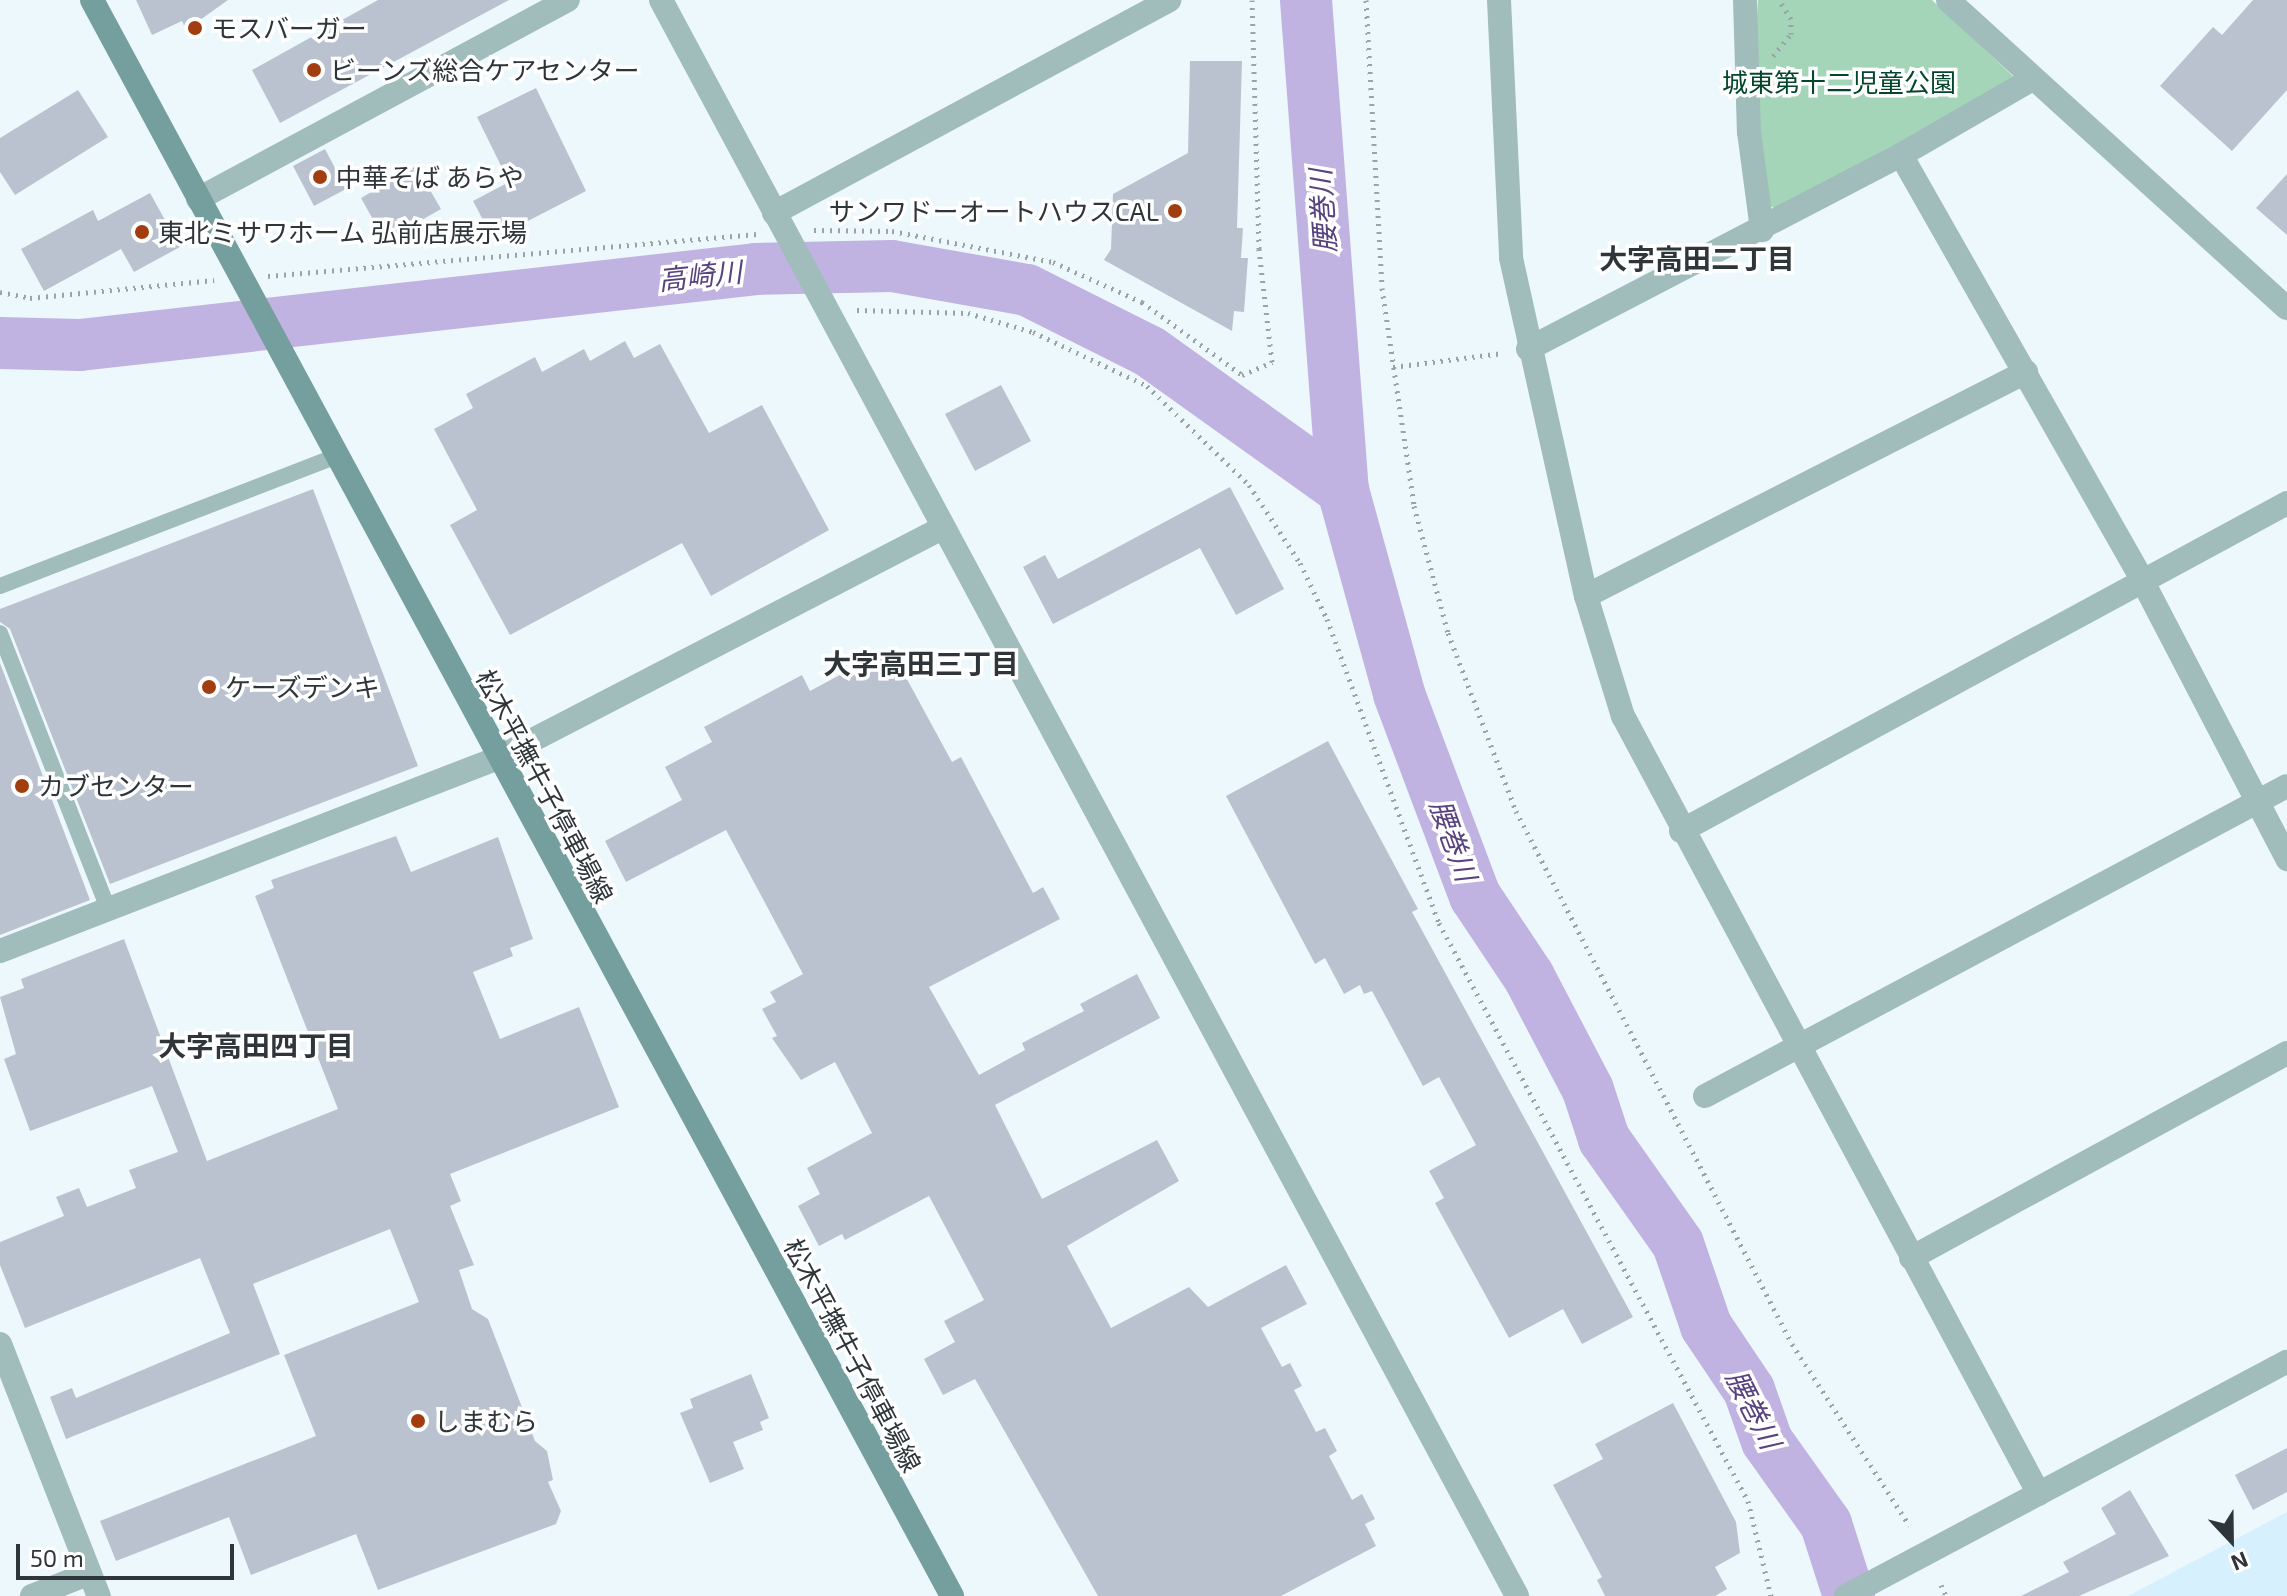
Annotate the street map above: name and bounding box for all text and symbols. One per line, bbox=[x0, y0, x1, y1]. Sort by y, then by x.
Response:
place label: モスバーガー bbox=[211, 12, 367, 44]
marker: モスバーガー bbox=[186, 19, 204, 37]
place label: ビーンズ総合ケアセンター bbox=[330, 54, 642, 86]
marker: ビーンズ総合ケアセンター bbox=[305, 61, 323, 79]
park label: 城東第十二児童公園 bbox=[1722, 66, 1956, 98]
place label: 中華そば あらや bbox=[336, 161, 524, 193]
marker: 中華そば あらや bbox=[311, 168, 329, 186]
water label: 腰巻川 bbox=[1302, 168, 1342, 254]
place label: サンワドーオートハウスCAL bbox=[829, 195, 1159, 227]
marker: サンワドーオートハウスCAL bbox=[1166, 202, 1184, 220]
place label: 東北ミサワホーム 弘前店展示場 bbox=[158, 216, 528, 248]
marker: 東北ミサワホーム 弘前店展示場 bbox=[133, 223, 151, 241]
district label: 大字高田二丁目 bbox=[1599, 241, 1795, 275]
water label: 高崎川 bbox=[656, 254, 744, 296]
district label: 大字高田三丁目 bbox=[823, 646, 1019, 680]
street label: 松木平撫牛子停車場線 bbox=[470, 664, 620, 908]
place label: ケーズデンキ bbox=[225, 671, 381, 703]
marker: ケーズデンキ bbox=[200, 678, 218, 696]
place label: カブセンター bbox=[38, 770, 194, 802]
marker: カブセンター bbox=[13, 777, 31, 795]
water label: 腰巻川 bbox=[1424, 795, 1484, 885]
district label: 大字高田四丁目 bbox=[158, 1028, 354, 1062]
street label: 松木平撫牛子停車場線 bbox=[778, 1233, 928, 1477]
water label: 腰巻川 bbox=[1720, 1364, 1788, 1454]
place label: しまむら bbox=[434, 1405, 538, 1437]
marker: しまむら bbox=[409, 1412, 427, 1430]
north arrow bbox=[2191, 1500, 2271, 1580]
scale bar bbox=[20, 1528, 238, 1578]
text: 50 m bbox=[30, 1543, 84, 1572]
text: N bbox=[2228, 1547, 2252, 1577]

